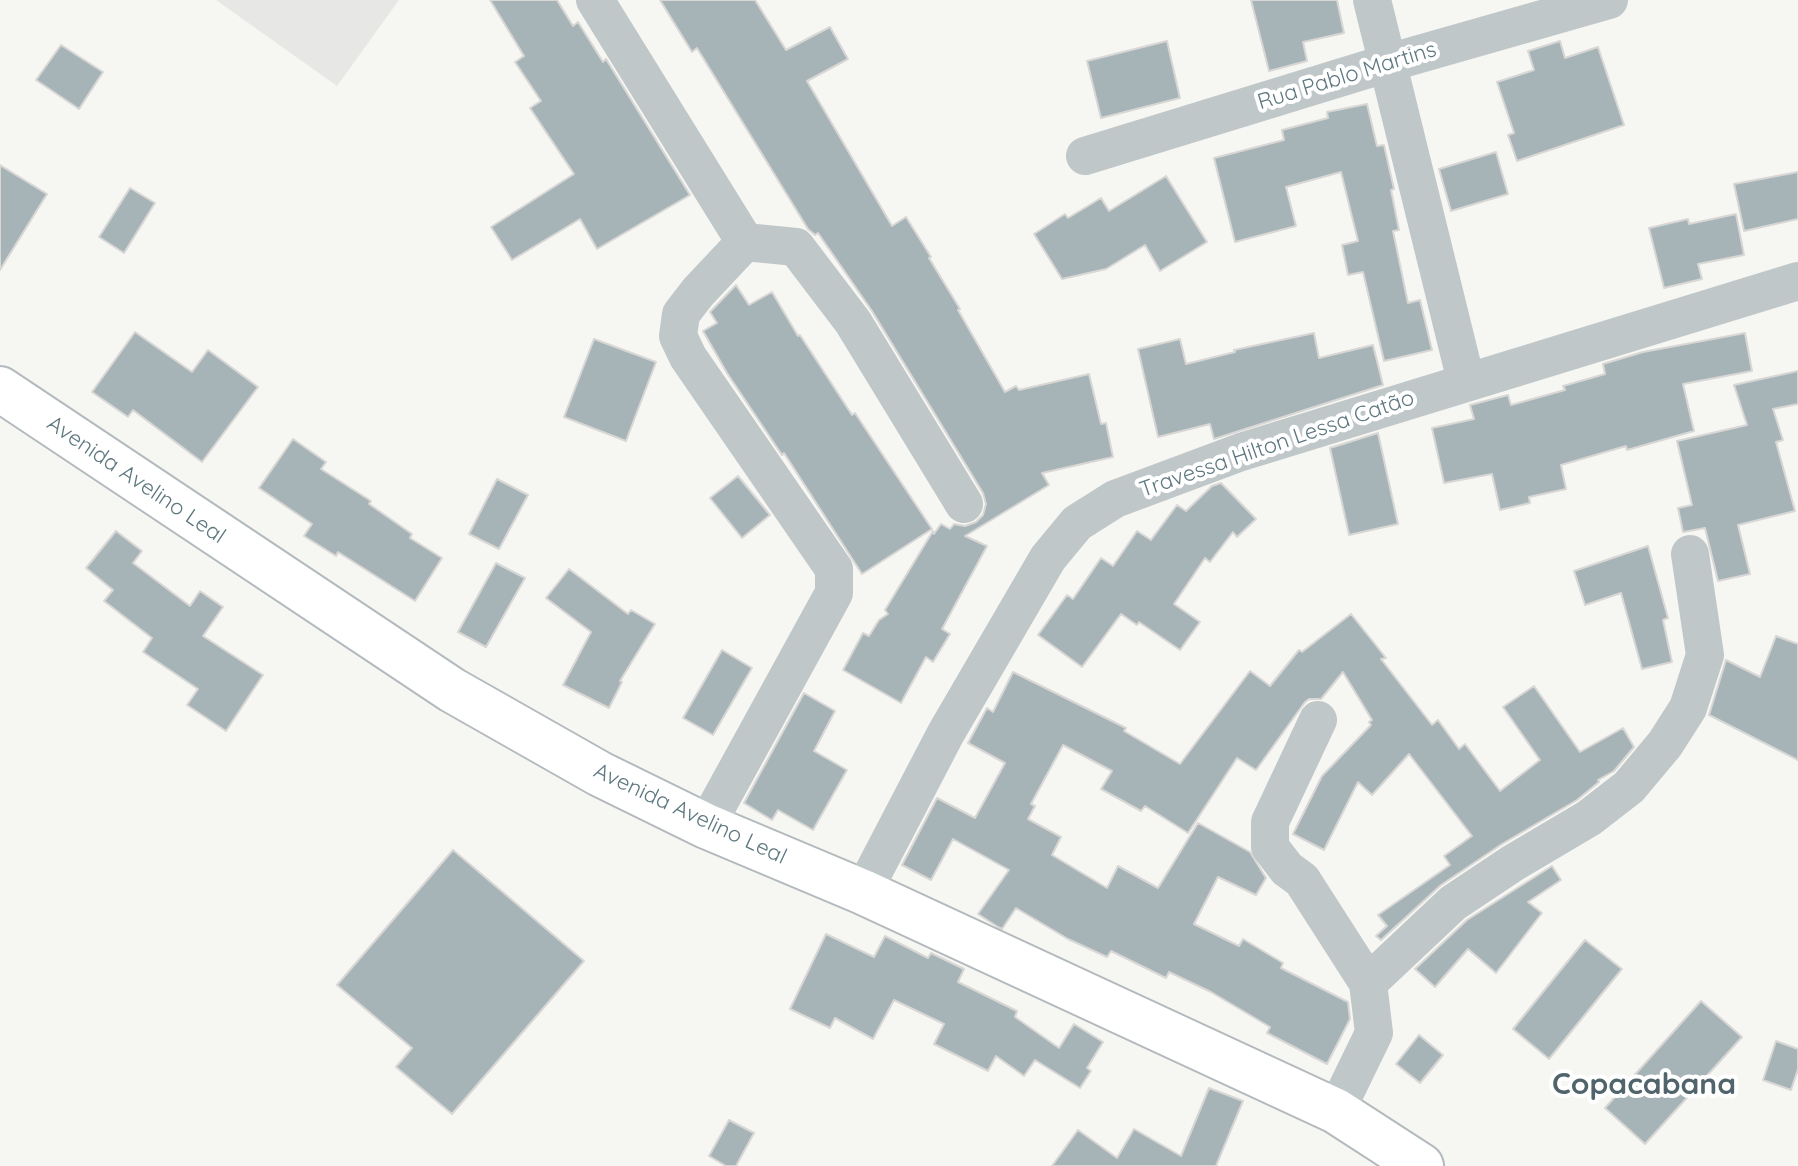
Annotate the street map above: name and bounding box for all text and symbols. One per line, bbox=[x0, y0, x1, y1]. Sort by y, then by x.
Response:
street label: Rua Pablo Martins bbox=[1255, 36, 1439, 116]
street label: Travessa Hilton Lessa Catão bbox=[1136, 385, 1418, 503]
street label: Avenida Avelino Leal bbox=[42, 410, 230, 550]
street label: Avenida Avelino Leal bbox=[589, 758, 791, 870]
district label: Copacabana bbox=[1552, 1067, 1736, 1103]

